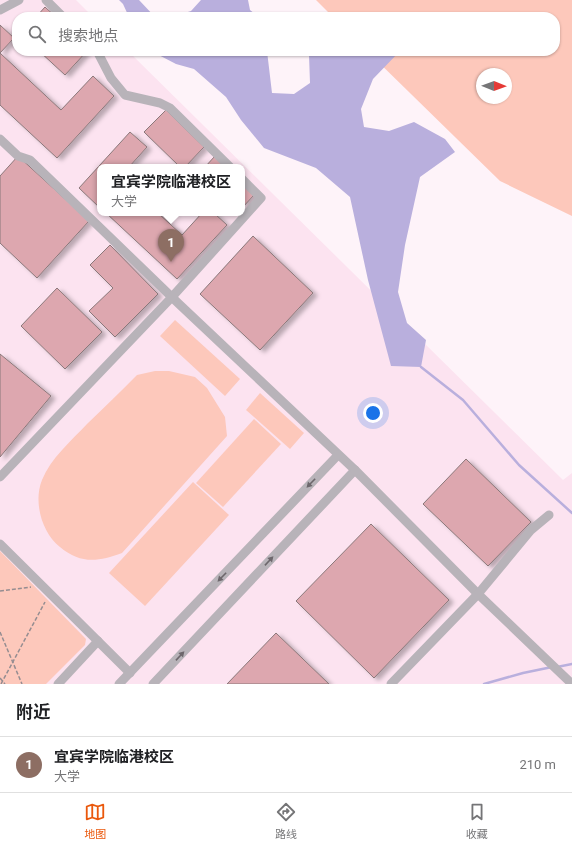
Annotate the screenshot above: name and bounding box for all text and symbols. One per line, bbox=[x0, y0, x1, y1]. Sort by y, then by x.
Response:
search box bbox=[12, 12, 560, 56]
icon: search bbox=[26, 23, 48, 45]
text: 搜索地点 bbox=[58, 27, 118, 45]
north arrow bbox=[476, 68, 512, 104]
popup bbox=[97, 164, 245, 216]
text: 宜宾学院临港校区 bbox=[111, 173, 231, 191]
text: 大学 bbox=[111, 194, 137, 209]
pin: 1 bbox=[158, 229, 184, 262]
your location bbox=[363, 403, 383, 423]
one-way arrow bbox=[306, 478, 316, 488]
one-way arrow bbox=[264, 556, 274, 566]
one-way arrow bbox=[217, 572, 226, 582]
one-way arrow bbox=[175, 651, 185, 661]
text: 附近 bbox=[16, 702, 50, 722]
text: 宜宾学院临港校区 bbox=[54, 748, 174, 766]
text: 1 bbox=[25, 757, 33, 772]
text: 210 m bbox=[519, 757, 556, 772]
text: 大学 bbox=[54, 769, 80, 784]
tab: 地图 bbox=[84, 801, 106, 841]
tab: 路线 bbox=[275, 801, 297, 841]
tab: 收藏 bbox=[466, 801, 488, 841]

